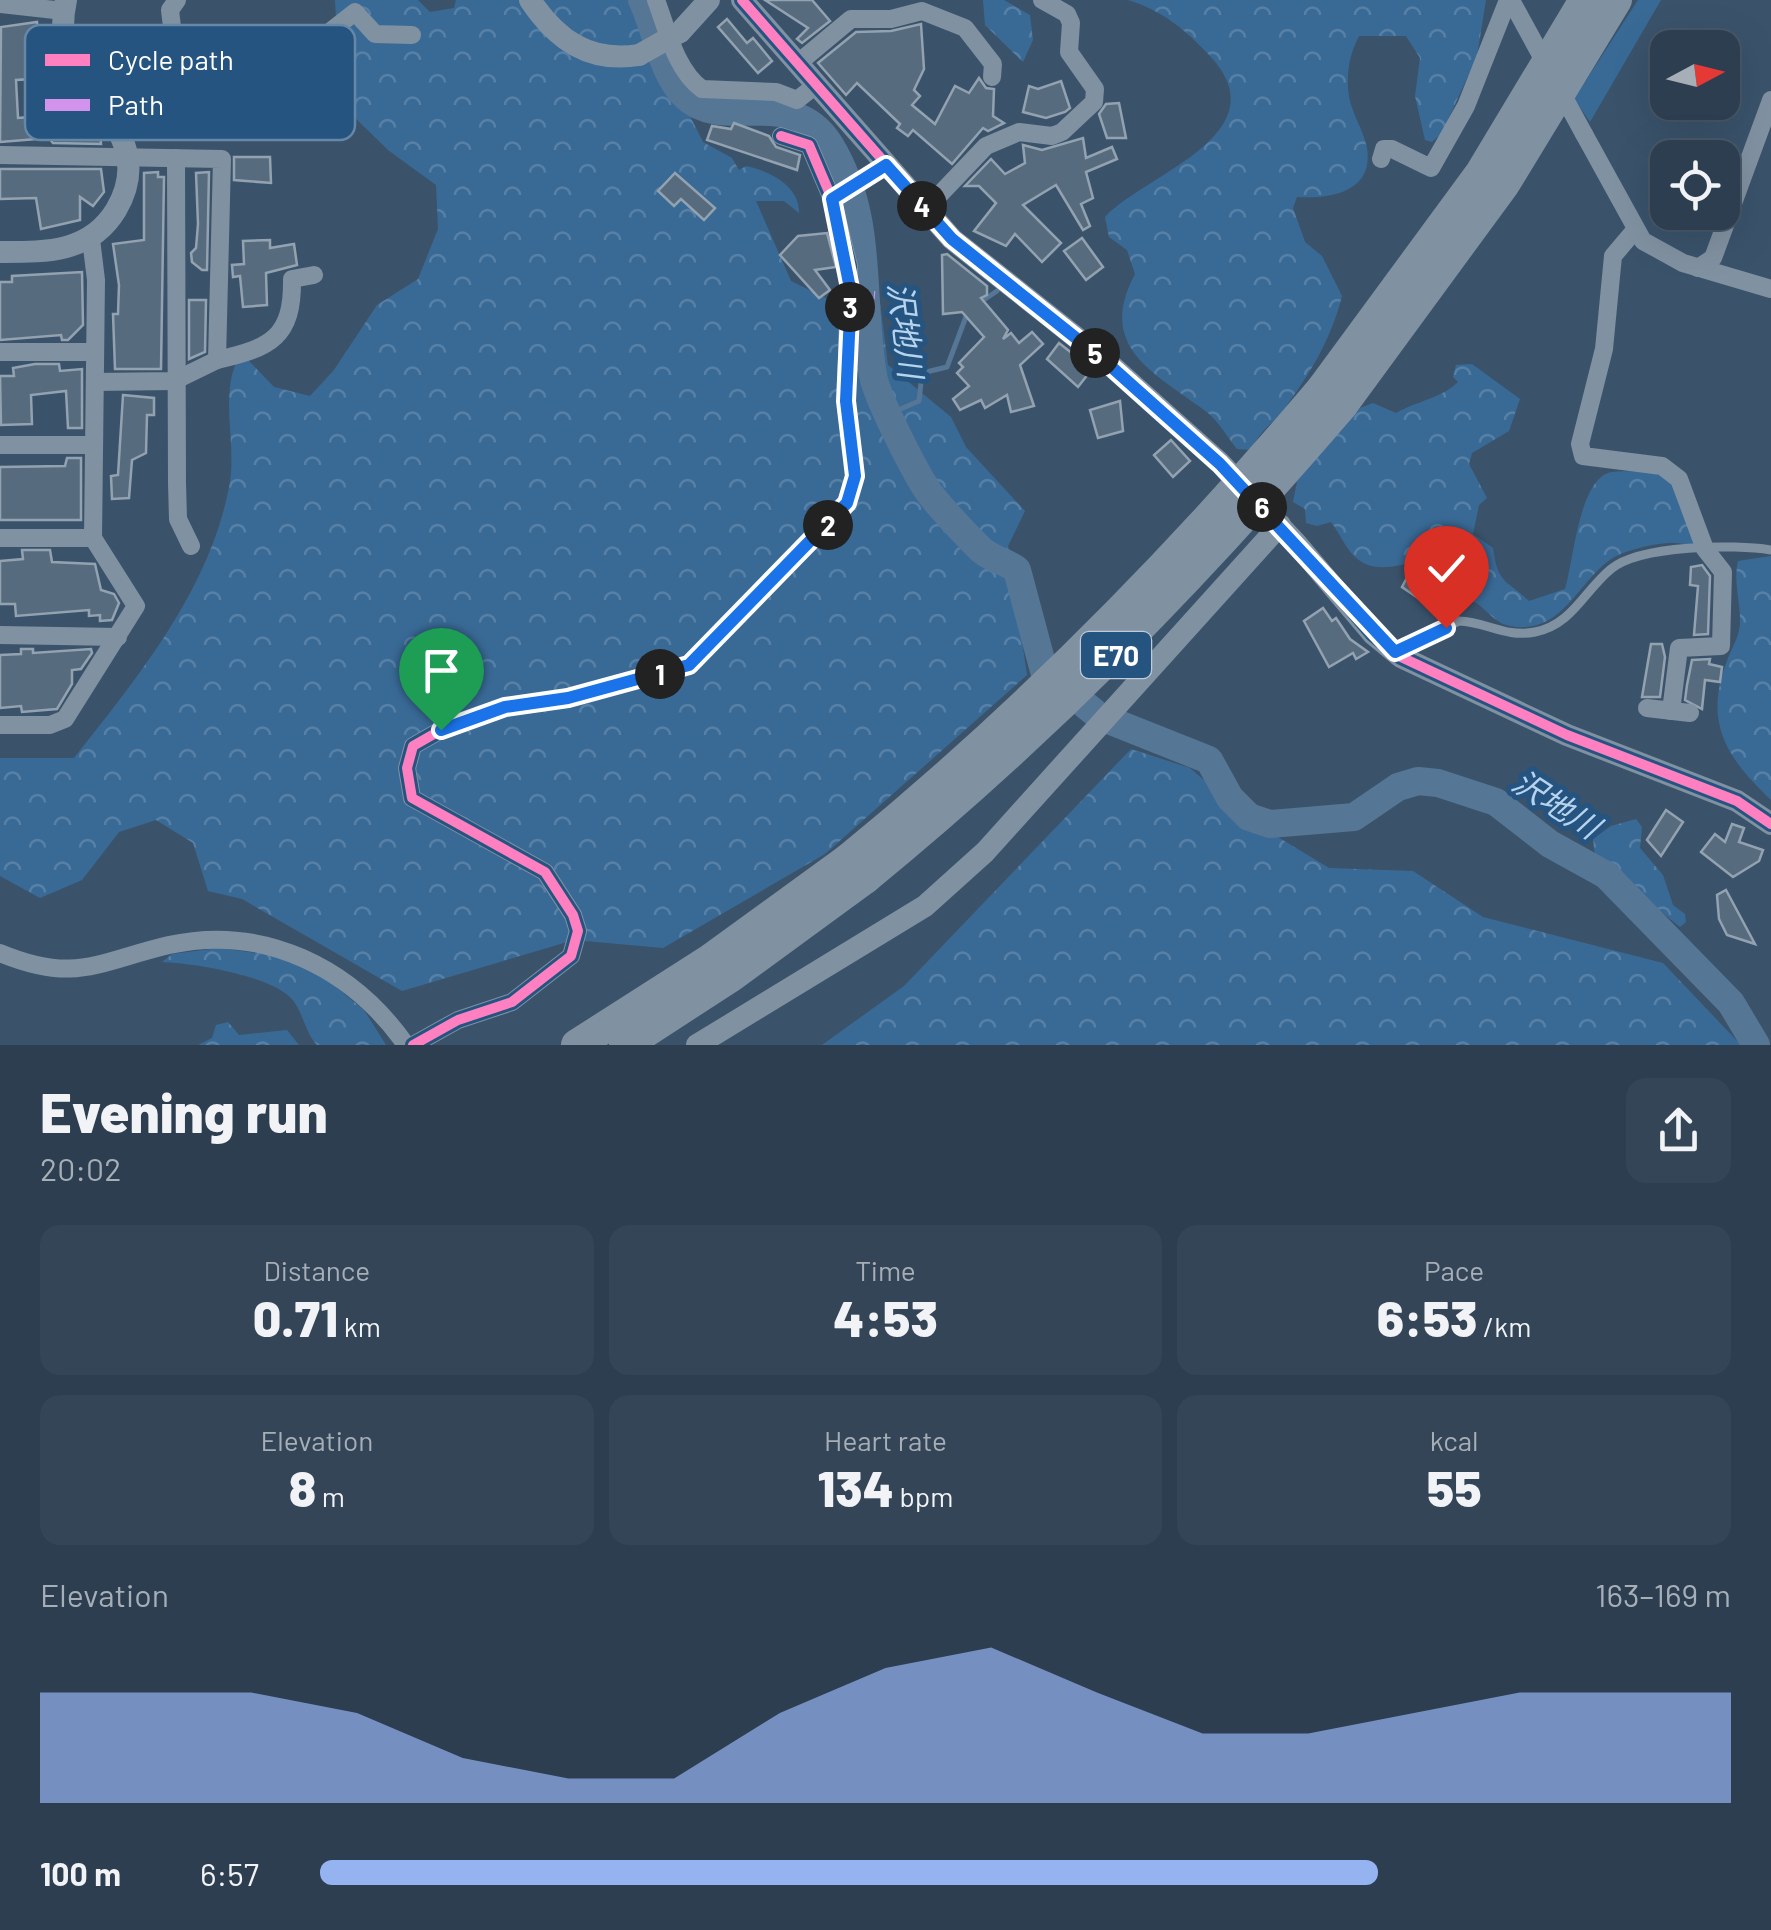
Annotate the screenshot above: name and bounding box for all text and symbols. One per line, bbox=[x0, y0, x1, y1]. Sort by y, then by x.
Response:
legend bbox=[25, 25, 355, 140]
north arrow bbox=[1650, 30, 1740, 120]
map controls bbox=[1650, 30, 1740, 230]
text: Cycle path bbox=[108, 42, 234, 76]
text: Path bbox=[108, 87, 164, 121]
button: locate bbox=[1650, 140, 1740, 230]
pin: 4 bbox=[897, 181, 947, 231]
text: 4 bbox=[914, 189, 930, 223]
water label: 沢地川 bbox=[882, 280, 932, 383]
pin: 3 bbox=[825, 282, 875, 332]
text: 3 bbox=[842, 290, 858, 324]
pin: 5 bbox=[1070, 328, 1120, 378]
text: 5 bbox=[1087, 336, 1103, 370]
pin: 6 bbox=[1237, 482, 1287, 532]
text: 6 bbox=[1254, 490, 1270, 524]
pin: 2 bbox=[803, 500, 853, 550]
text: 2 bbox=[820, 508, 836, 542]
pin bbox=[1404, 526, 1489, 629]
icon: check bbox=[1419, 541, 1474, 596]
pin bbox=[399, 628, 484, 731]
road number: E70 bbox=[1081, 632, 1151, 678]
icon: arrive bbox=[414, 643, 469, 698]
pin: 1 bbox=[635, 649, 685, 699]
text: 1 bbox=[655, 657, 665, 691]
water label: 沢地川 bbox=[1506, 761, 1610, 847]
text: Evening run bbox=[40, 1078, 328, 1144]
button: share bbox=[1626, 1078, 1731, 1183]
text: 20:02 bbox=[40, 1149, 121, 1187]
text: Distance bbox=[263, 1253, 370, 1287]
text: Time bbox=[855, 1253, 916, 1287]
text: Pace bbox=[1424, 1253, 1484, 1287]
text: 0.71 bbox=[253, 1287, 338, 1347]
text: 4:53 bbox=[833, 1287, 938, 1347]
text: 6:53 bbox=[1377, 1287, 1478, 1347]
text: km bbox=[338, 1309, 381, 1343]
text: /km bbox=[1478, 1309, 1531, 1343]
text: Elevation bbox=[260, 1423, 373, 1457]
text: Heart rate bbox=[824, 1423, 947, 1457]
text: kcal bbox=[1430, 1423, 1479, 1457]
text: 8 bbox=[289, 1457, 316, 1517]
text: 134 bbox=[818, 1457, 894, 1517]
text: 55 bbox=[1427, 1457, 1482, 1517]
text: m bbox=[316, 1479, 345, 1513]
text: bpm bbox=[894, 1479, 953, 1513]
text: Elevation bbox=[40, 1575, 169, 1613]
text: 163–169 m bbox=[1595, 1575, 1731, 1613]
text: 100 m bbox=[40, 1854, 121, 1892]
text: 6:57 bbox=[200, 1854, 259, 1892]

